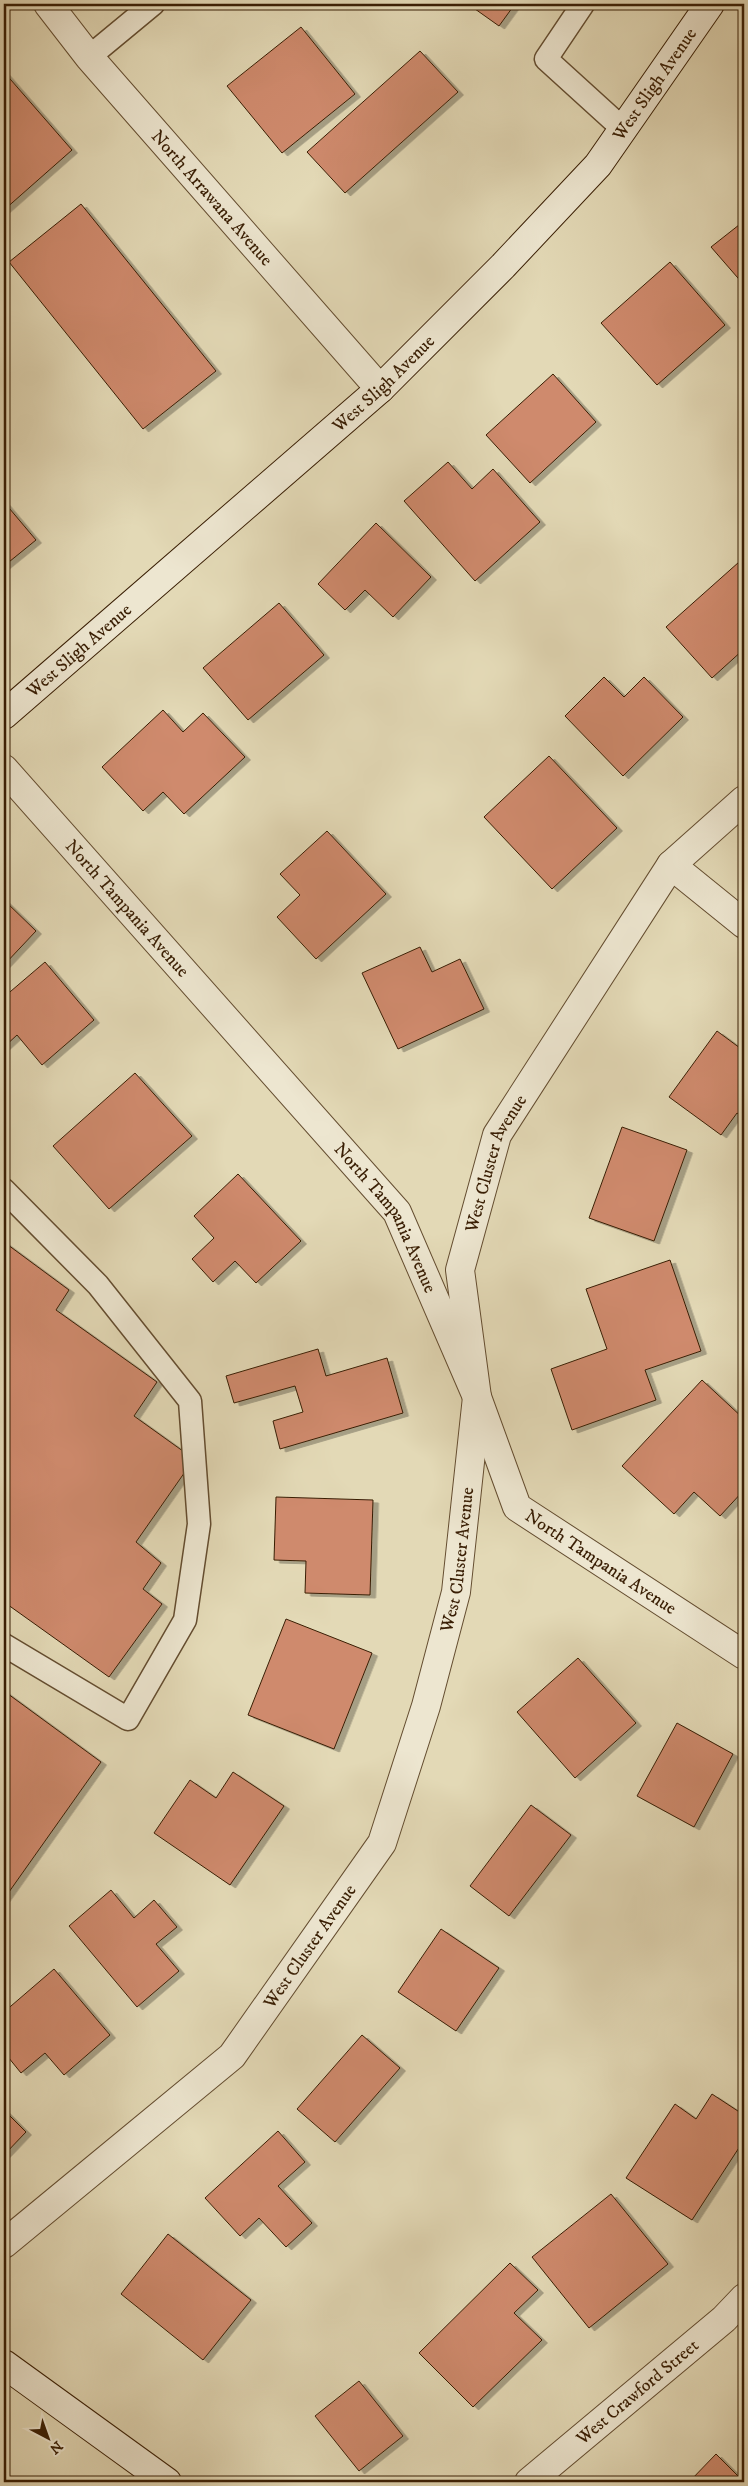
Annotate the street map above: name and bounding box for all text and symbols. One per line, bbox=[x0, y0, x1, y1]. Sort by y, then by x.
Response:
street label: West Sligh Avenue bbox=[608, 24, 702, 146]
street label: North Arrawana Avenue bbox=[146, 126, 277, 271]
street label: West Sligh Avenue bbox=[328, 331, 440, 438]
street label: West Sligh Avenue bbox=[22, 599, 137, 703]
street label: North Tampania Avenue bbox=[60, 836, 193, 982]
street label: West Cluster Avenue bbox=[461, 1091, 532, 1236]
street label: North Tampania Avenue bbox=[329, 1139, 441, 1297]
street label: West Cluster Avenue bbox=[436, 1486, 479, 1636]
street label: North Tampania Avenue bbox=[521, 1505, 680, 1620]
street label: West Cluster Avenue bbox=[259, 1880, 361, 2014]
street label: West Crawford Street bbox=[571, 2335, 704, 2450]
north arrow bbox=[22, 2414, 72, 2464]
text: N bbox=[45, 2436, 66, 2458]

